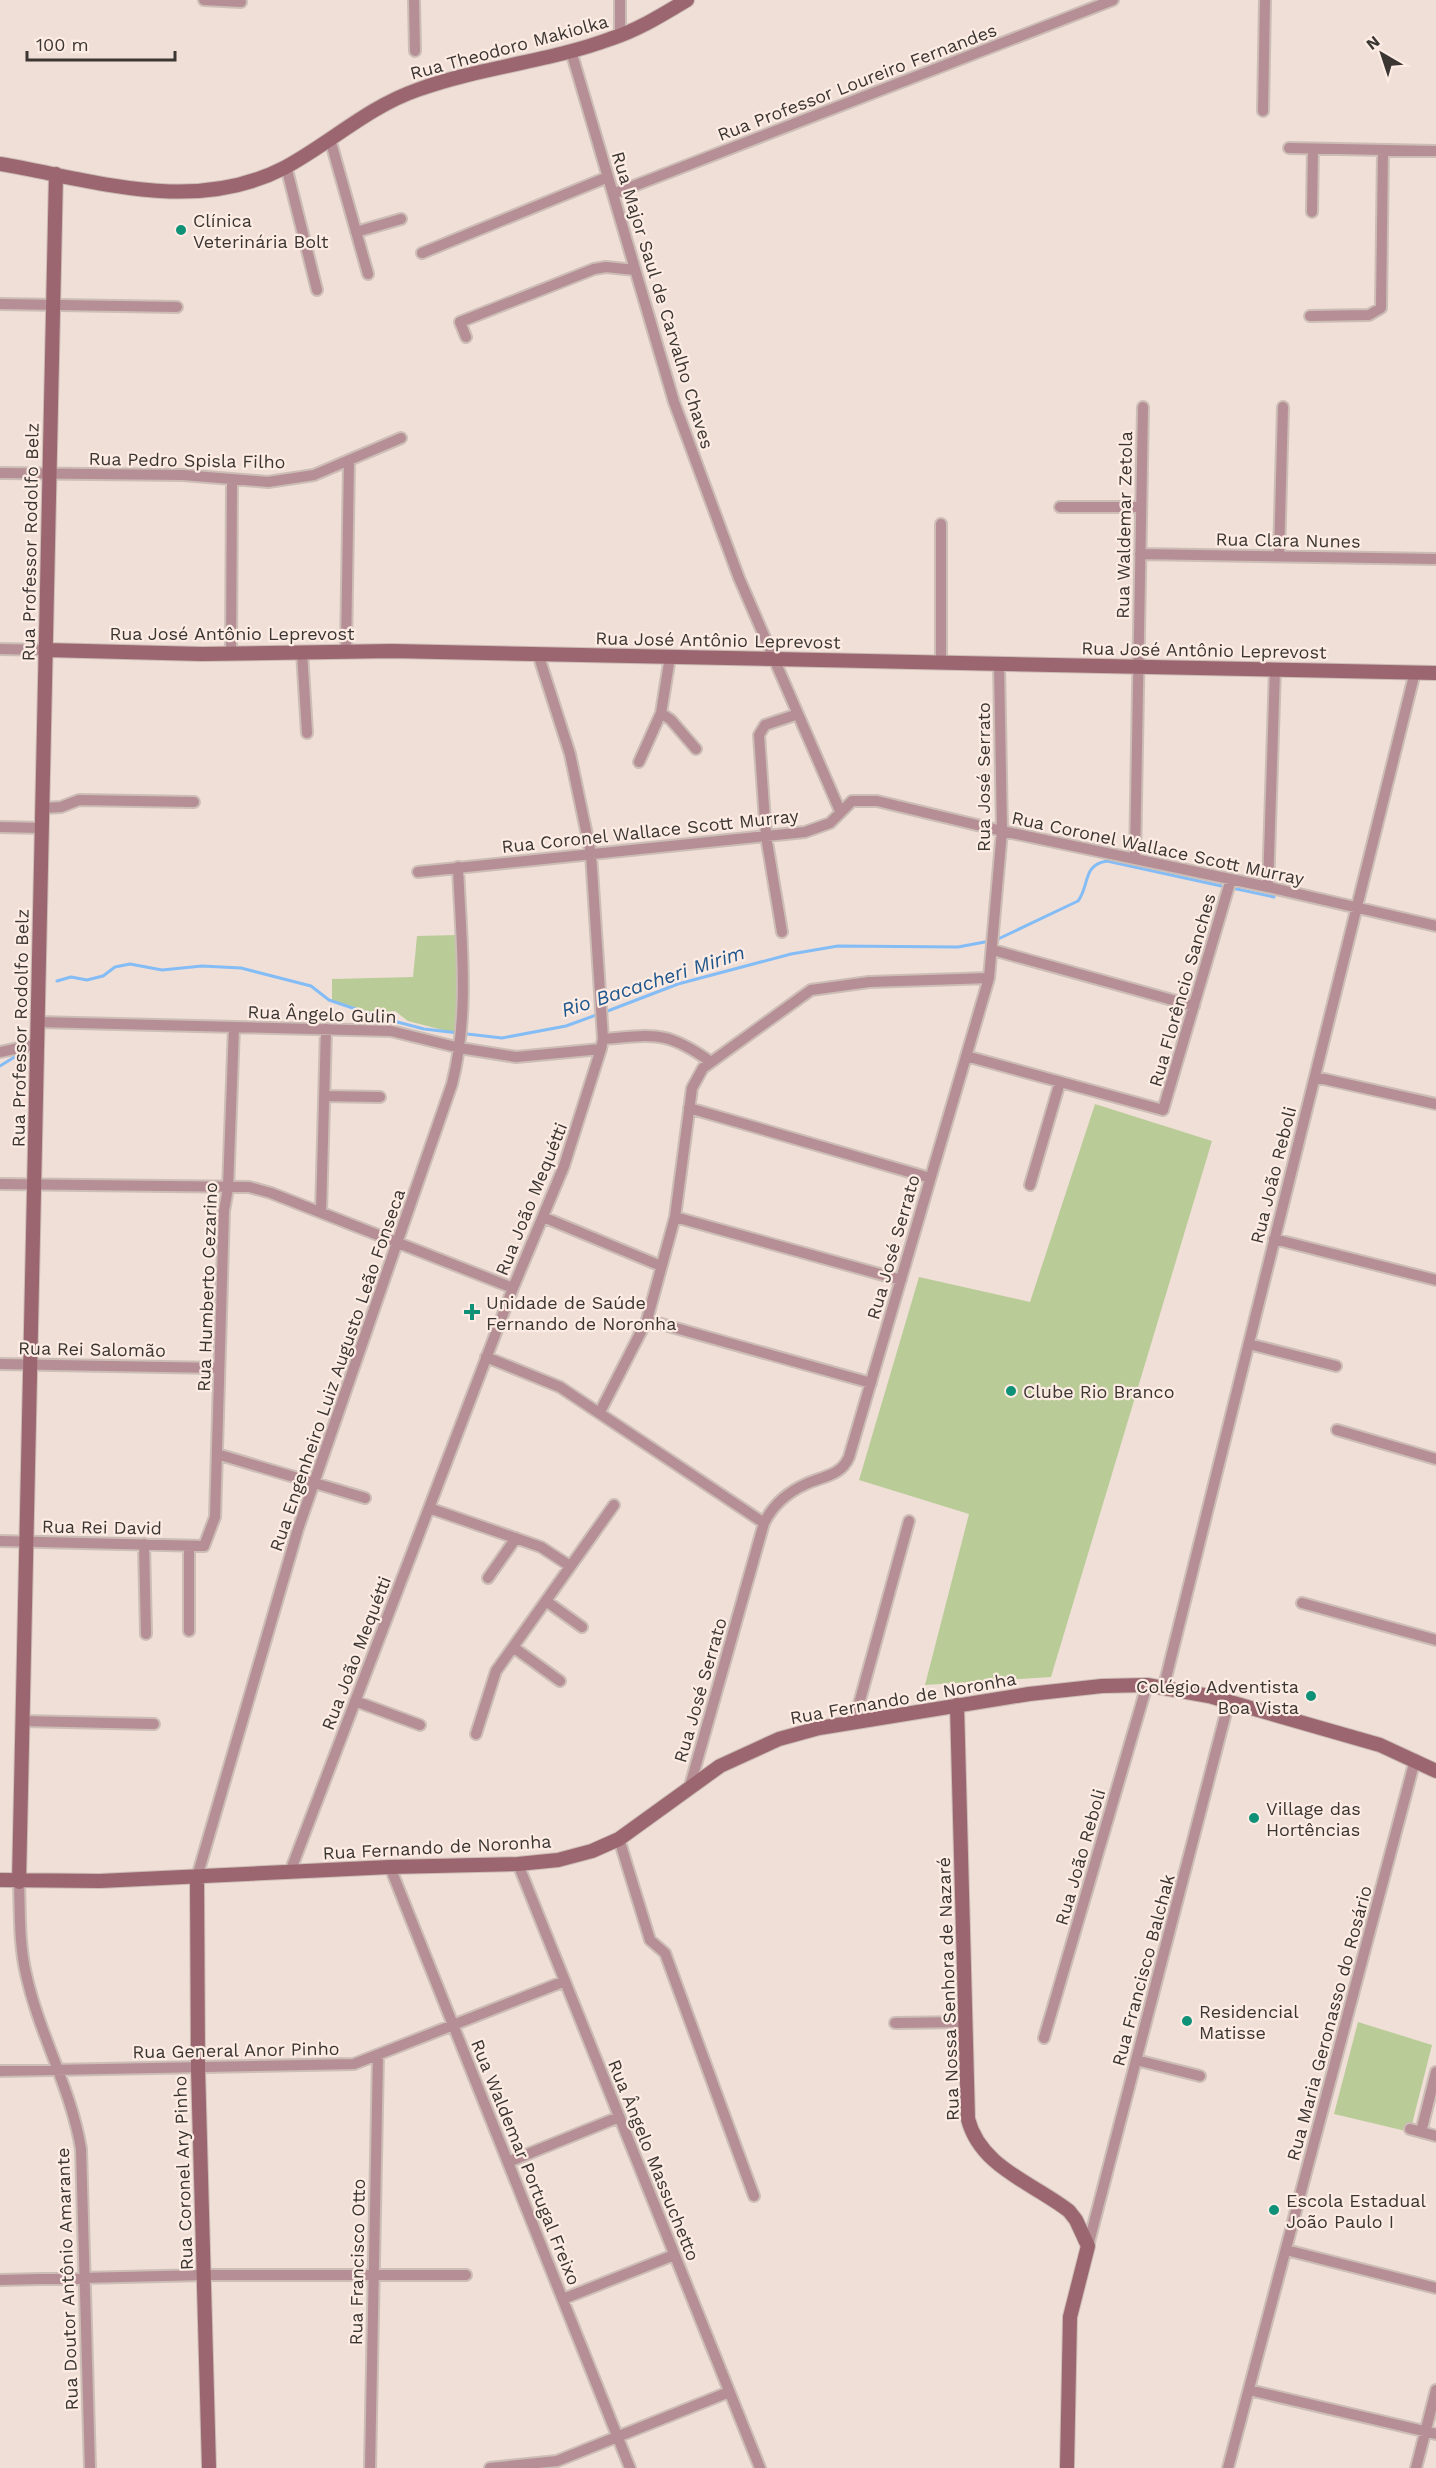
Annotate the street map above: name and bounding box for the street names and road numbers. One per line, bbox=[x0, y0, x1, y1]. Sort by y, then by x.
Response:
street label: Rua Theodoro Makiolka bbox=[408, 10, 610, 84]
street label: Rua Professor Loureiro Fernandes bbox=[714, 19, 1000, 145]
street label: Rua Major Saul de Carvalho Chaves bbox=[608, 149, 718, 451]
street label: Rua Professor Rodolfo Belz bbox=[17, 423, 43, 661]
street label: Rua Waldemar Zetola bbox=[1112, 431, 1136, 619]
street label: Rua Pedro Spisla Filho bbox=[88, 448, 286, 472]
street label: Rua Clara Nunes bbox=[1215, 528, 1361, 552]
street label: Rua José Antônio Leprevost bbox=[109, 623, 355, 644]
street label: Rua José Antônio Leprevost bbox=[595, 627, 841, 653]
street label: Rua José Antônio Leprevost bbox=[1081, 637, 1327, 663]
street label: Rua José Serrato bbox=[973, 702, 994, 852]
street label: Rua Coronel Wallace Scott Murray bbox=[500, 805, 800, 857]
street label: Rua Coronel Wallace Scott Murray bbox=[1010, 807, 1307, 889]
street label: Rua Florêncio Sanches bbox=[1144, 891, 1220, 1089]
street label: Rua Professor Rodolfo Belz bbox=[7, 909, 33, 1147]
street label: Rua Ângelo Gulin bbox=[247, 1001, 397, 1027]
street label: Rua João Reboli bbox=[1246, 1104, 1300, 1246]
street label: Rua João Mequétti bbox=[491, 1119, 571, 1279]
street label: Rua José Serrato bbox=[862, 1172, 924, 1322]
street label: Rua Humberto Cezarino bbox=[193, 1182, 221, 1392]
street label: Rua Engenheiro Luiz Augusto Leão Fonseca bbox=[265, 1186, 409, 1554]
street label: Rua Rei Salomão bbox=[18, 1337, 166, 1361]
street label: Rua Rei David bbox=[42, 1515, 162, 1539]
street label: Rua João Mequétti bbox=[317, 1573, 395, 1733]
street label: Rua José Serrato bbox=[669, 1615, 731, 1765]
street label: Rua Fernando de Noronha bbox=[788, 1668, 1018, 1728]
street label: Rua João Reboli bbox=[1051, 1786, 1109, 1928]
street label: Rua Fernando de Noronha bbox=[322, 1831, 552, 1863]
street label: Rua Nossa Senhora de Nazaré bbox=[933, 1857, 963, 2121]
street label: Rua Francisco Balchak bbox=[1107, 1872, 1179, 2068]
street label: Rua Maria Geronasso do Rosário bbox=[1282, 1883, 1376, 2163]
street label: Rua Waldemar Portugal Freixo bbox=[467, 2036, 585, 2288]
street label: Rua General Anor Pinho bbox=[132, 2038, 340, 2062]
street label: Rua Ângelo Massuchetto bbox=[604, 2056, 704, 2264]
street label: Rua Coronel Ary Pinho bbox=[169, 2075, 197, 2271]
street label: Rua Doutor Antônio Amarante bbox=[52, 2147, 82, 2411]
street label: Rua Francisco Otto bbox=[345, 2178, 369, 2346]

